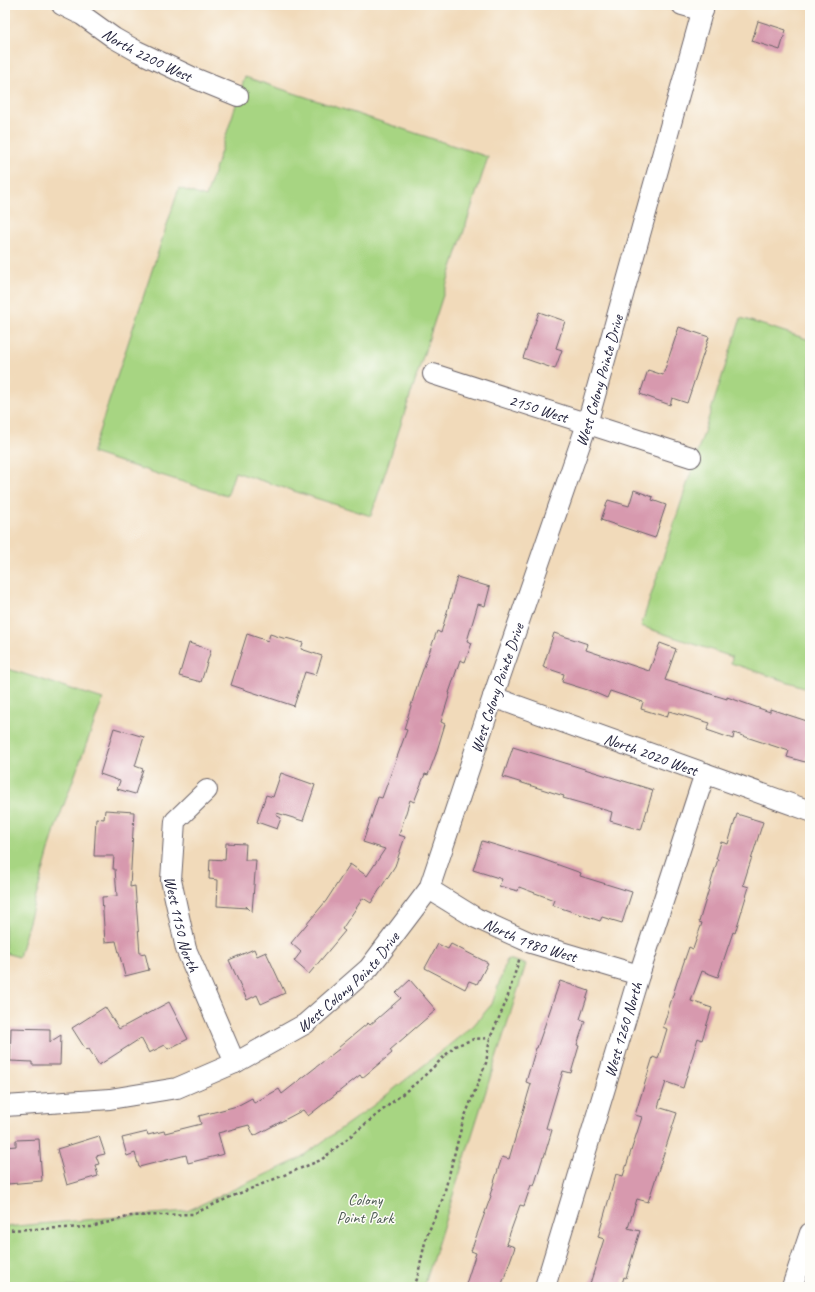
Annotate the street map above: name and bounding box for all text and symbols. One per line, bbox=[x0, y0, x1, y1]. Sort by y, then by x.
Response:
street label: North 2200 West bbox=[98, 24, 196, 87]
street label: West Colony Pointe Drive bbox=[571, 311, 628, 449]
street label: 2150 West bbox=[507, 390, 572, 428]
street label: West Colony Pointe Drive bbox=[466, 619, 529, 755]
street label: North 2020 West bbox=[601, 729, 702, 781]
street label: West 1150 North bbox=[159, 875, 204, 976]
street label: North 1980 West bbox=[480, 914, 580, 967]
street label: West Colony Pointe Drive bbox=[294, 927, 405, 1037]
street label: West 1260 North bbox=[600, 979, 647, 1079]
park label: Colony Point Park bbox=[337, 1190, 395, 1228]

